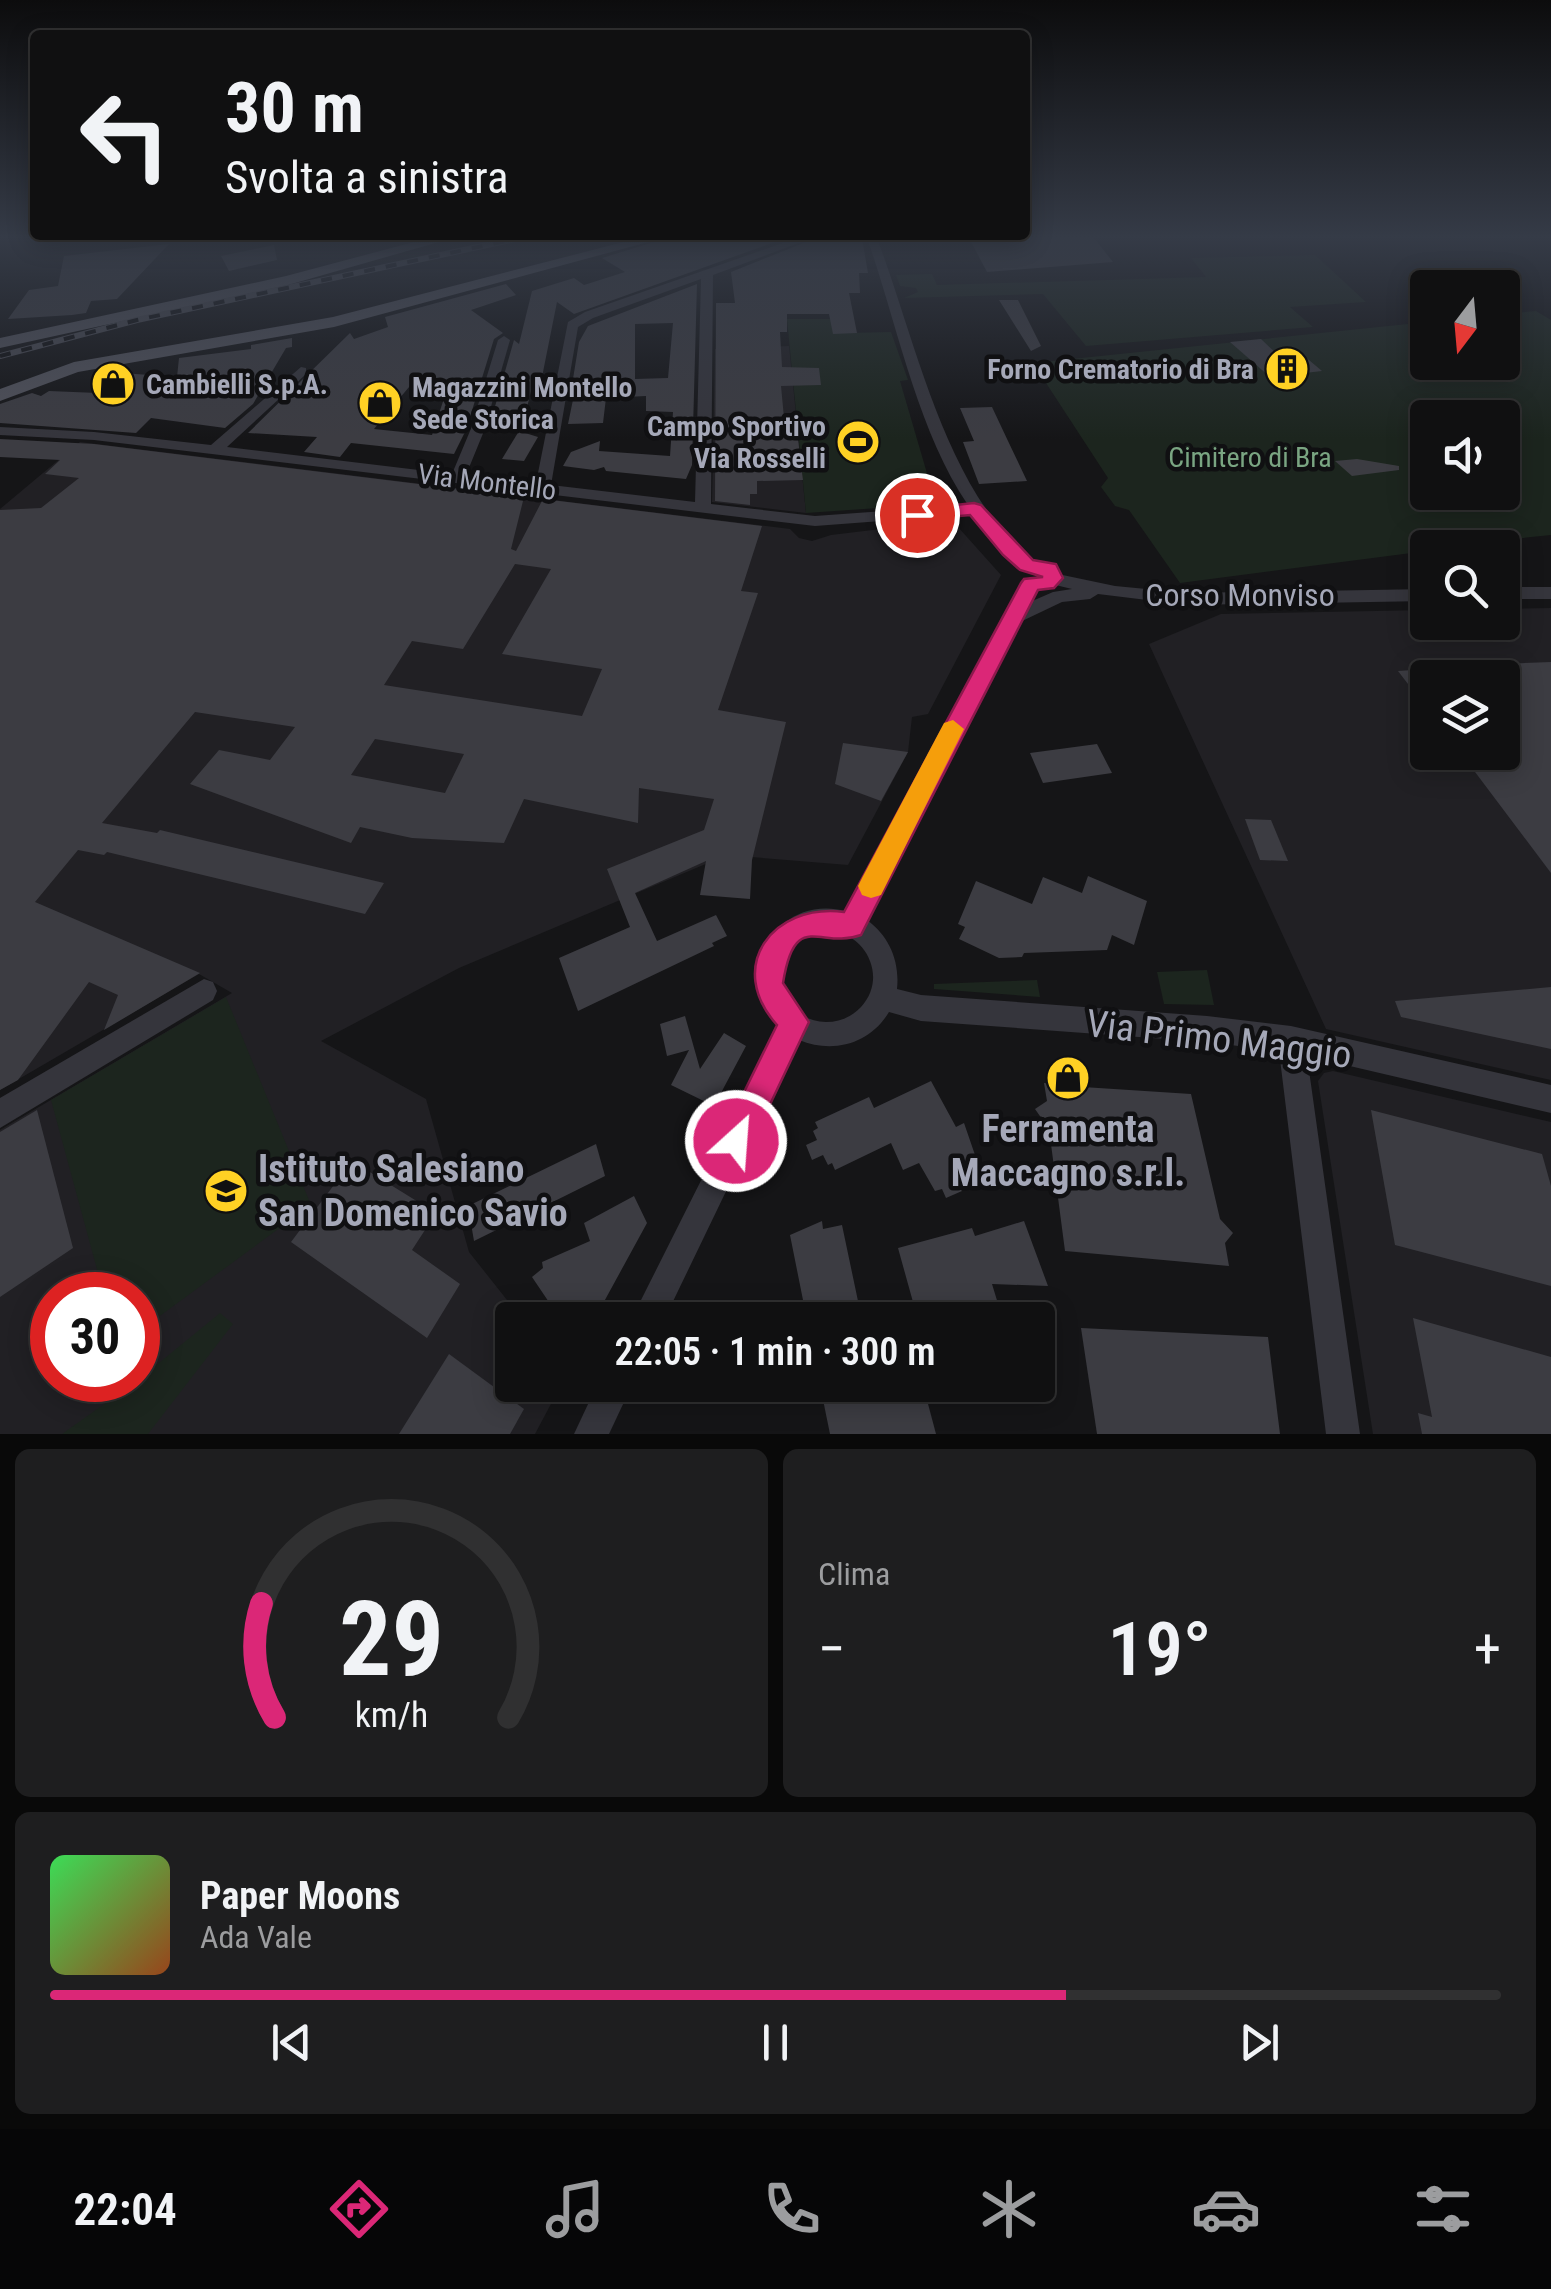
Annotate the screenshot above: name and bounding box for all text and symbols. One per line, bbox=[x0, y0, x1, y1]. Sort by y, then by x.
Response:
text: 30 m bbox=[225, 67, 364, 149]
icon: left bbox=[60, 70, 190, 200]
text: Svolta a sinistra bbox=[225, 151, 508, 204]
north arrow bbox=[1410, 270, 1520, 380]
map controls bbox=[1410, 270, 1520, 770]
building icon: Forno Crematorio di Bra bbox=[1264, 346, 1310, 392]
place label: Forno Crematorio di Bra bbox=[987, 353, 1254, 386]
shop icon: Cambielli S.p.A. bbox=[90, 361, 136, 407]
place label: Cambielli S.p.A. bbox=[146, 368, 328, 401]
place label: Magazzini Montello Sede Storica bbox=[412, 371, 632, 436]
shop icon: Magazzini Montello Sede Storica bbox=[357, 380, 403, 426]
button: sound bbox=[1410, 400, 1520, 510]
place label: Campo Sportivo Via Rosselli bbox=[647, 410, 826, 475]
sports icon: Campo Sportivo Via Rosselli bbox=[835, 419, 881, 465]
park label: Cimitero di Bra bbox=[1168, 441, 1332, 474]
street label: Via Montello bbox=[416, 457, 558, 507]
pin bbox=[875, 473, 960, 558]
icon: arrive bbox=[890, 488, 945, 543]
button: search bbox=[1410, 530, 1520, 640]
street label: Corso Monviso bbox=[1145, 576, 1335, 614]
button: layers bbox=[1410, 660, 1520, 770]
street label: Via Primo Maggio bbox=[1084, 1001, 1354, 1077]
shop icon: Ferramenta Maccagno s.r.l. bbox=[1045, 1055, 1091, 1101]
position arrow bbox=[684, 1089, 788, 1193]
place label: Ferramenta Maccagno s.r.l. bbox=[951, 1107, 1185, 1195]
place label: Istituto Salesiano San Domenico Savio bbox=[258, 1147, 568, 1235]
school or university icon: Istituto Salesiano San Domenico Savio bbox=[203, 1168, 249, 1214]
speed limit sign: 30 bbox=[30, 1272, 160, 1402]
text: 22:05 · 1 min · 300 m bbox=[615, 1330, 935, 1374]
text: Clima bbox=[818, 1555, 890, 1593]
text: 29 bbox=[339, 1579, 444, 1700]
text: 19° bbox=[1107, 1605, 1212, 1693]
text: − bbox=[818, 1617, 846, 1681]
text: + bbox=[1474, 1617, 1501, 1681]
text: km/h bbox=[355, 1694, 428, 1736]
text: Paper Moons bbox=[200, 1874, 400, 1918]
text: Ada Vale bbox=[200, 1918, 312, 1956]
icon: previous bbox=[264, 2015, 319, 2070]
icon: pause bbox=[748, 2015, 803, 2070]
icon: next bbox=[1232, 2015, 1287, 2070]
icon: directions bbox=[324, 2174, 394, 2244]
icon: music bbox=[540, 2174, 610, 2244]
icon: phone bbox=[757, 2174, 827, 2244]
icon: climate bbox=[974, 2174, 1044, 2244]
icon: car bbox=[1191, 2174, 1261, 2244]
icon: filters bbox=[1408, 2174, 1478, 2244]
text: 22:04 bbox=[73, 2183, 177, 2236]

